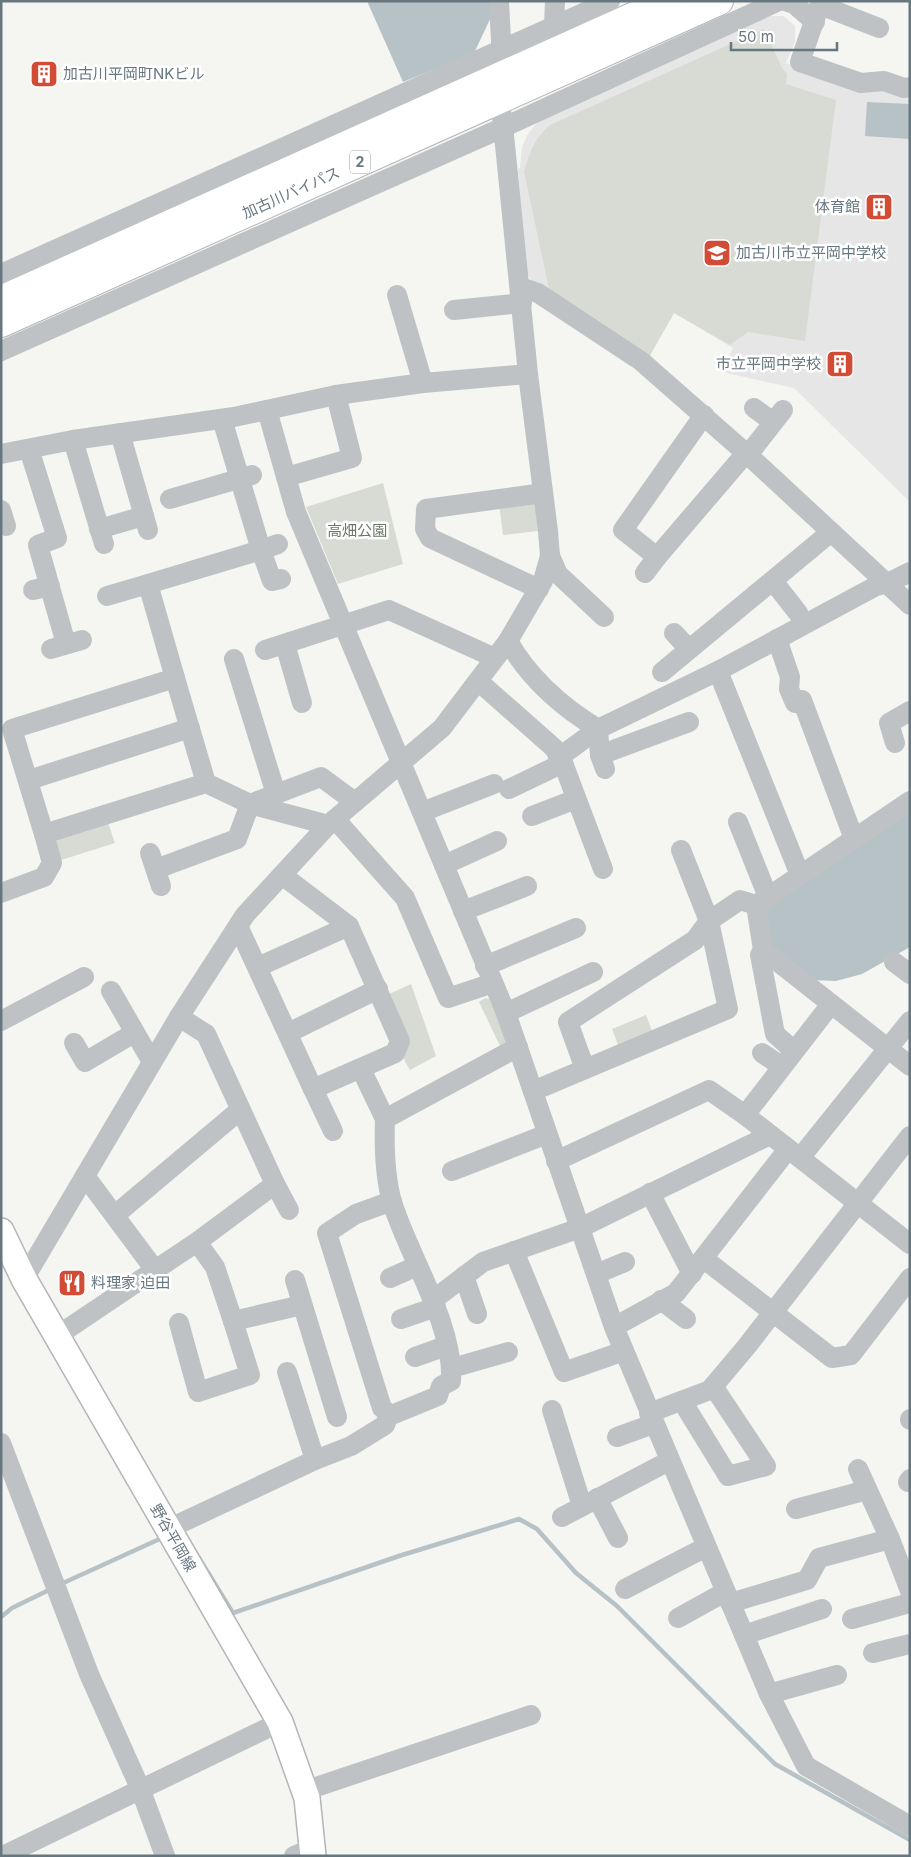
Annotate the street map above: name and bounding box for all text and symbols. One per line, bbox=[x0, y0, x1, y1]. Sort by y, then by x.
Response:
scale bar bbox=[731, 20, 837, 52]
text: 50 m bbox=[738, 27, 774, 46]
building icon: 加古川平岡町NKビル bbox=[29, 59, 59, 89]
place label: 加古川平岡町NKビル bbox=[63, 64, 204, 83]
road number: 2 bbox=[350, 150, 370, 173]
street label: 加古川バイパス bbox=[239, 163, 342, 223]
building icon: 体育館 bbox=[864, 192, 894, 222]
place label: 体育館 bbox=[815, 197, 860, 216]
school or university icon: 加古川市立平岡中学校 bbox=[702, 238, 732, 268]
place label: 加古川市立平岡中学校 bbox=[736, 243, 886, 262]
building icon: 市立平岡中学校 bbox=[825, 349, 855, 379]
place label: 市立平岡中学校 bbox=[716, 354, 821, 373]
park label: 高畑公園 bbox=[327, 521, 387, 540]
restaurant icon: 料理家 迫田 bbox=[57, 1268, 87, 1298]
place label: 料理家 迫田 bbox=[91, 1273, 170, 1292]
street label: 野谷平岡線 bbox=[146, 1501, 200, 1575]

